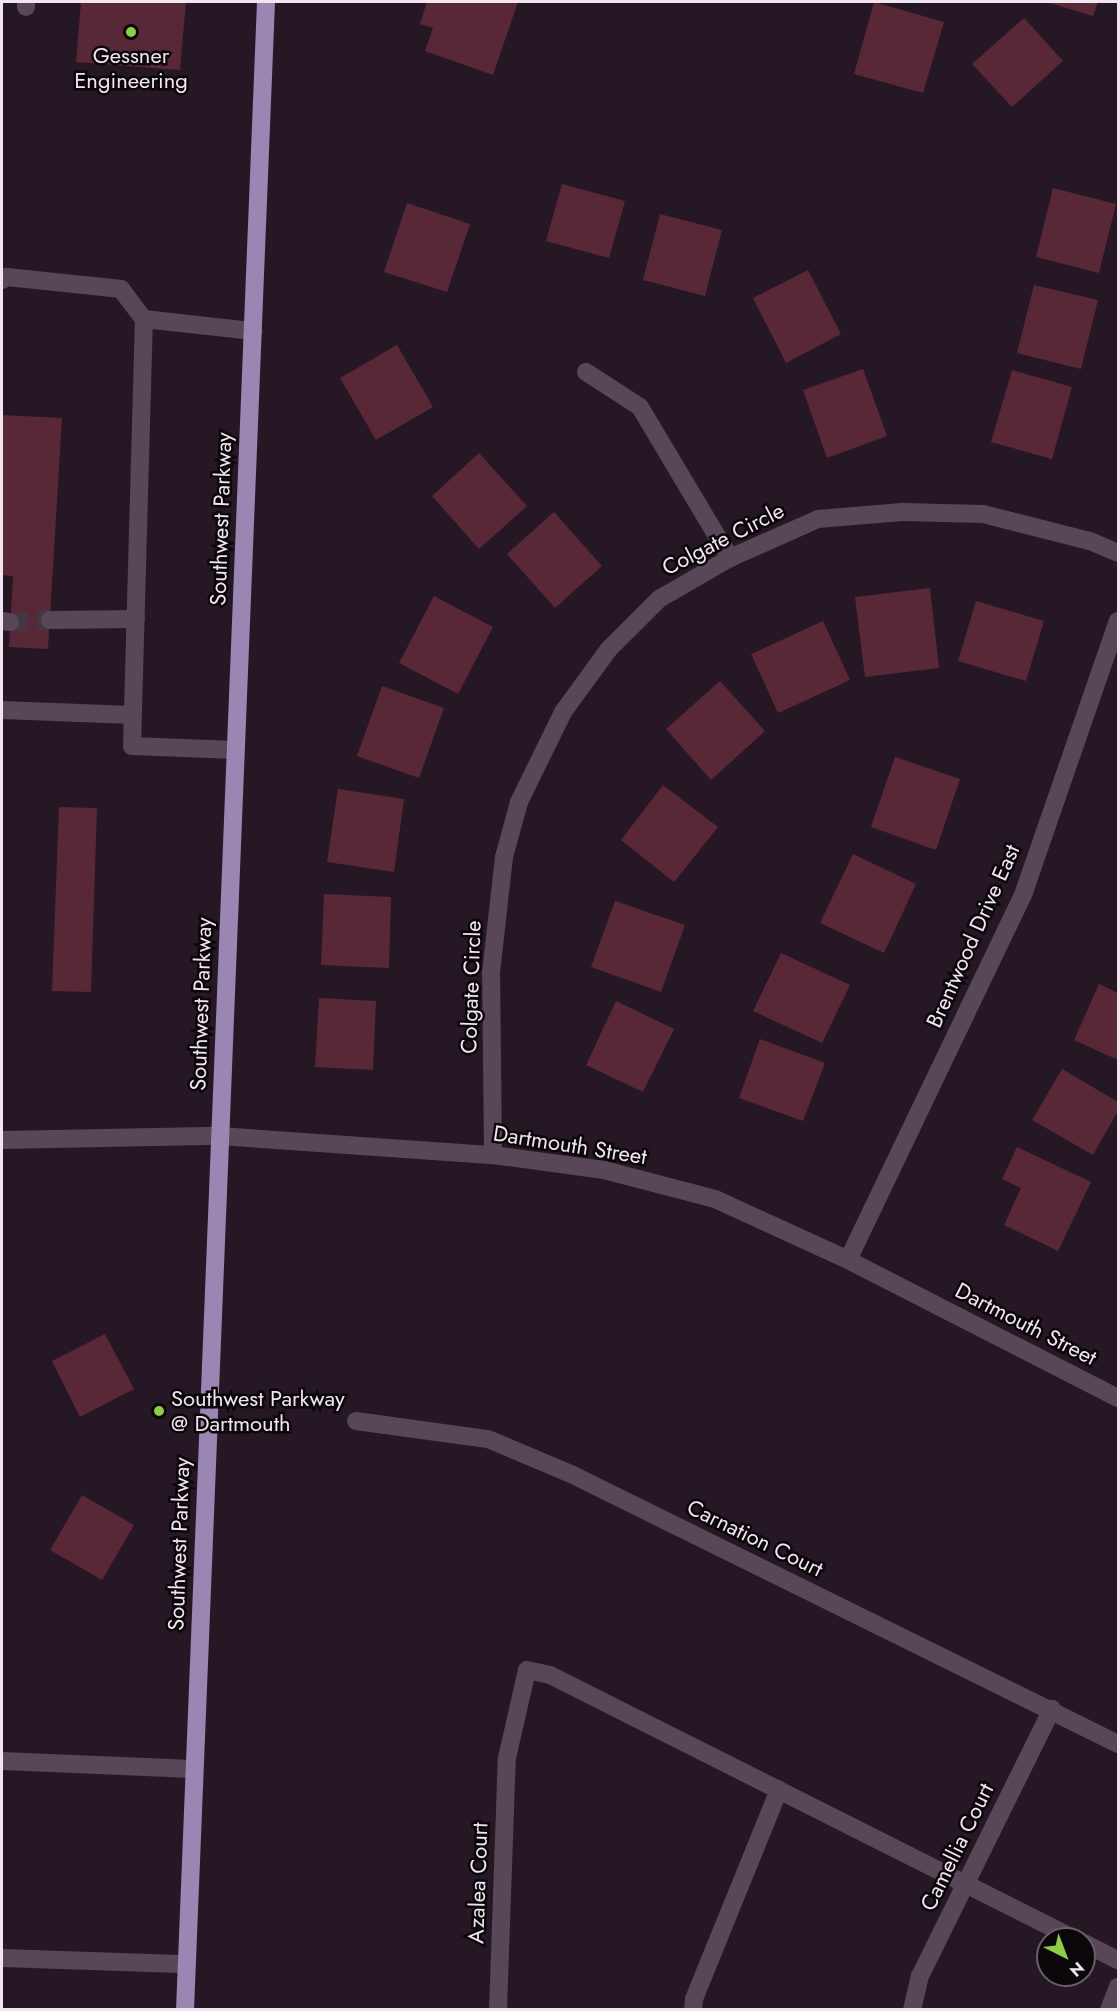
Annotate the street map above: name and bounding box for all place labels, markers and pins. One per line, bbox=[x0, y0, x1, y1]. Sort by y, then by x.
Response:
marker: Gessner Engineering bbox=[124, 25, 138, 39]
place label: Gessner Engineering bbox=[74, 42, 188, 94]
place label: Southwest Parkway @ Dartmouth bbox=[171, 1385, 345, 1436]
marker: Southwest Parkway @ Dartmouth bbox=[152, 1404, 166, 1418]

